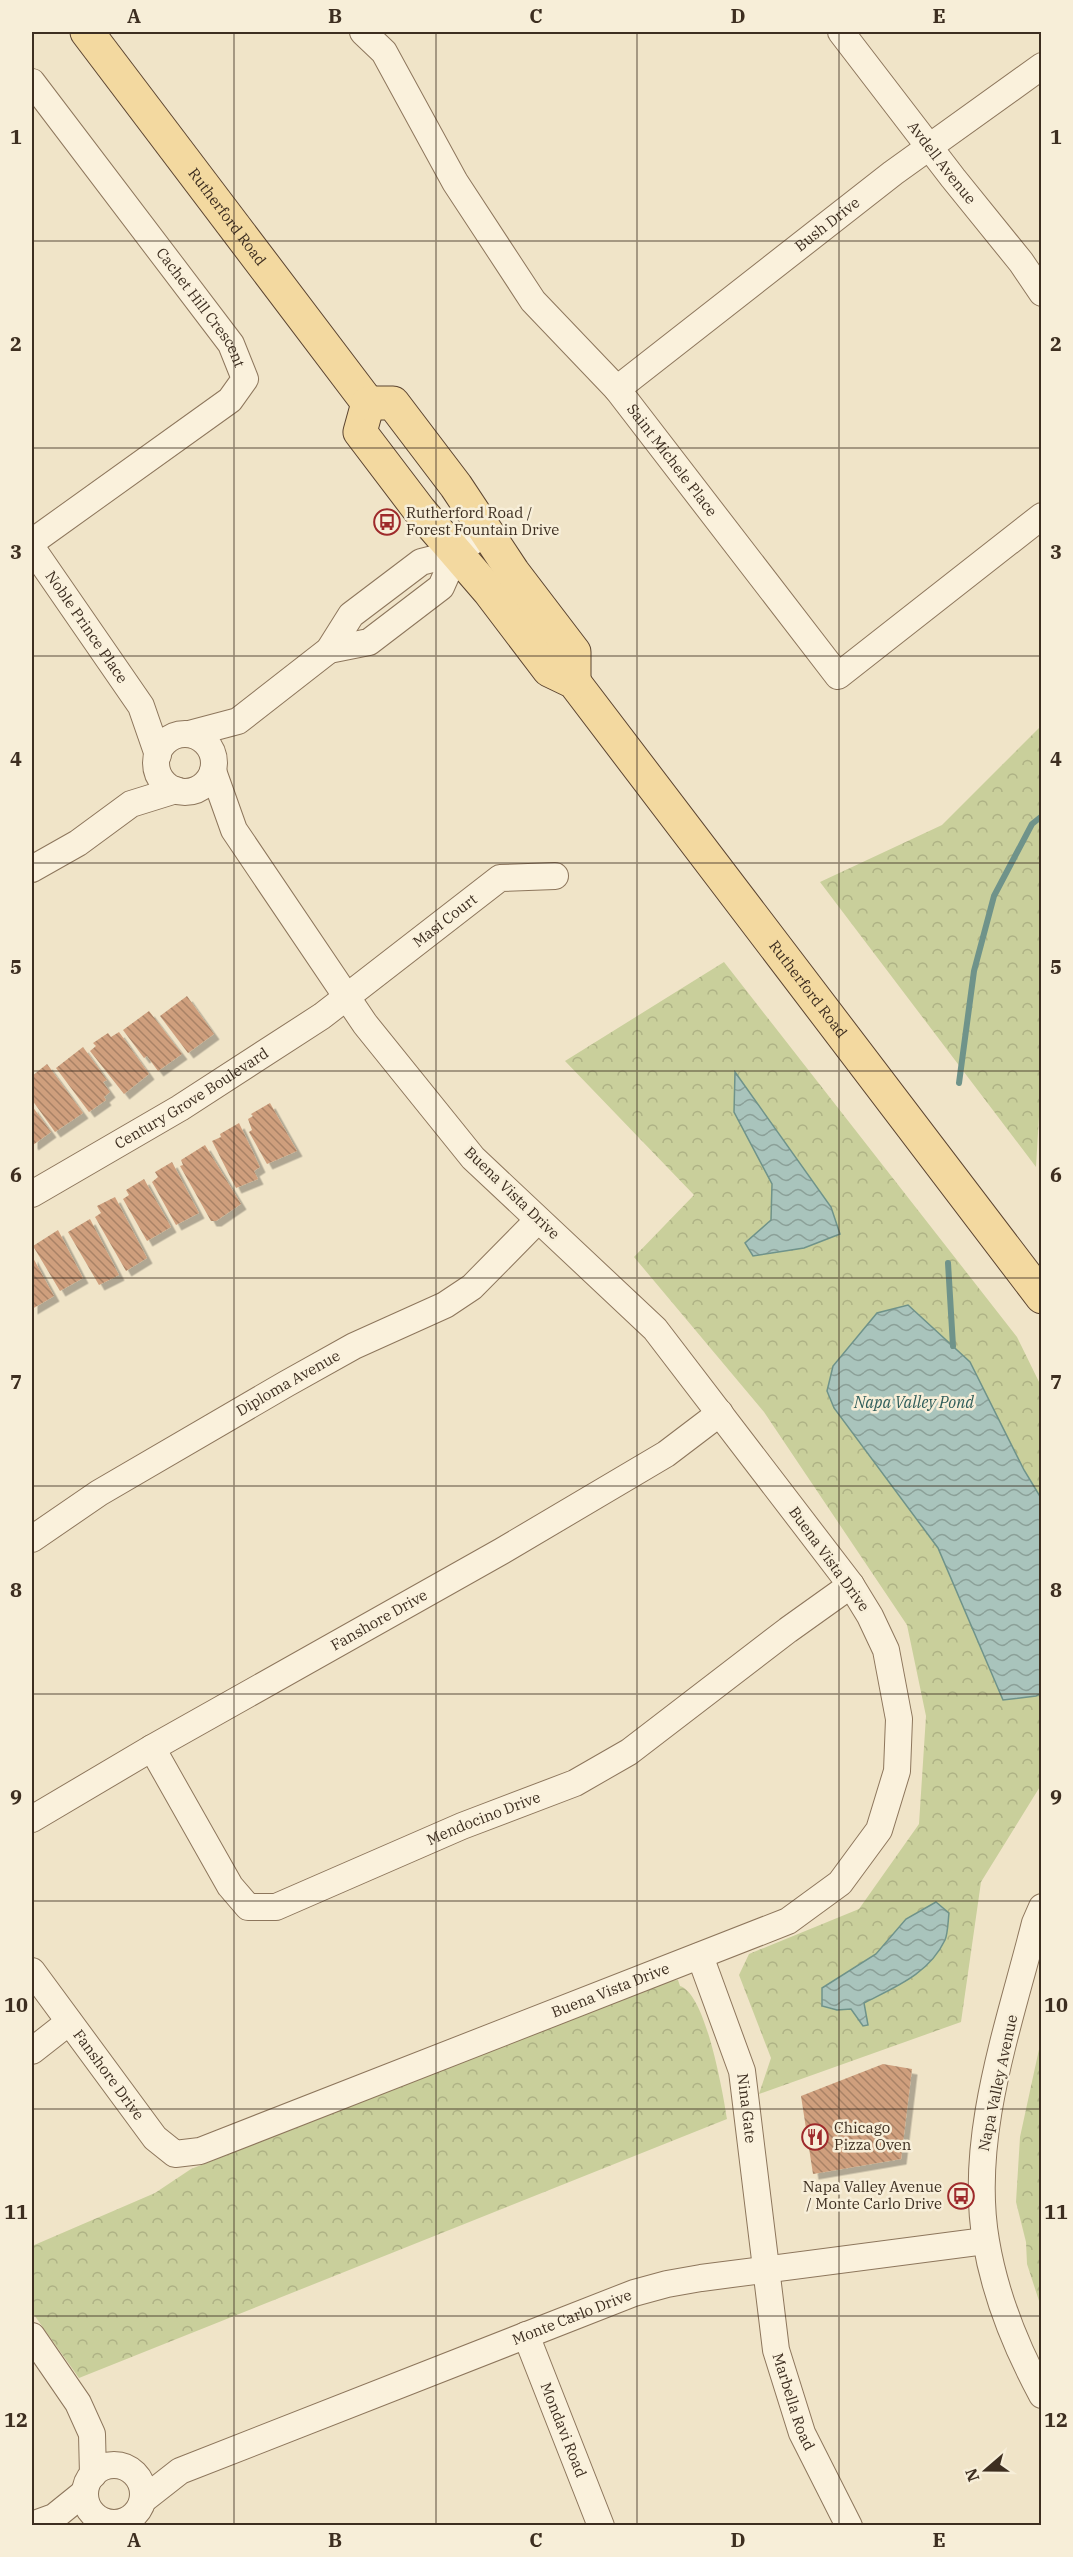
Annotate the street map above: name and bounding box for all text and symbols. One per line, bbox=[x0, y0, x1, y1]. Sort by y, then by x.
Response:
text: A bbox=[127, 2, 141, 29]
text: B bbox=[328, 2, 342, 29]
text: C bbox=[529, 2, 543, 29]
text: D bbox=[730, 2, 746, 29]
text: E bbox=[932, 2, 946, 29]
street label: Avdell Avenue bbox=[904, 117, 980, 208]
text: 1 bbox=[10, 123, 22, 150]
text: 1 bbox=[1050, 123, 1062, 150]
street label: Rutherford Road bbox=[184, 164, 271, 269]
street label: Bush Drive bbox=[791, 193, 863, 255]
street label: Cachet Hill Crescent bbox=[152, 244, 249, 370]
text: 2 bbox=[10, 330, 22, 357]
text: 2 bbox=[1050, 330, 1062, 357]
street label: Saint Michele Place bbox=[623, 400, 722, 520]
place label: Rutherford Road / Forest Fountain Drive bbox=[406, 503, 559, 539]
bus stop icon: Rutherford Road / Forest Fountain Drive bbox=[372, 507, 402, 537]
text: 3 bbox=[10, 538, 22, 565]
text: 3 bbox=[1050, 538, 1062, 565]
street label: Noble Prince Place bbox=[42, 567, 132, 687]
text: 4 bbox=[10, 745, 22, 772]
text: 4 bbox=[1050, 745, 1062, 772]
street label: Masi Court bbox=[409, 889, 481, 951]
street label: Rutherford Road bbox=[765, 936, 851, 1041]
text: 5 bbox=[10, 953, 22, 980]
text: 5 bbox=[1050, 953, 1062, 980]
street label: Century Grove Boulevard bbox=[111, 1043, 272, 1153]
street label: Buena Vista Drive bbox=[461, 1142, 564, 1243]
text: 6 bbox=[10, 1161, 22, 1188]
text: 6 bbox=[1050, 1161, 1062, 1188]
street label: Diploma Avenue bbox=[233, 1346, 343, 1420]
text: 7 bbox=[10, 1368, 22, 1395]
text: 7 bbox=[1050, 1368, 1062, 1395]
water label: Napa Valley Pond bbox=[853, 1392, 974, 1412]
street label: Buena Vista Drive bbox=[785, 1503, 874, 1615]
text: 8 bbox=[10, 1576, 22, 1603]
text: 8 bbox=[1050, 1576, 1062, 1603]
street label: Fanshore Drive bbox=[327, 1585, 430, 1654]
text: 9 bbox=[10, 1783, 22, 1810]
text: 9 bbox=[1050, 1783, 1062, 1810]
street label: Mendocino Drive bbox=[424, 1787, 543, 1849]
street label: Buena Vista Drive bbox=[549, 1958, 672, 2022]
text: 10 bbox=[4, 1991, 28, 2018]
text: 10 bbox=[1044, 1991, 1068, 2018]
street label: Napa Valley Avenue bbox=[974, 2013, 1021, 2153]
street label: Fanshore Drive bbox=[69, 2026, 149, 2124]
street label: Nina Gate bbox=[733, 2072, 761, 2144]
place label: Chicago Pizza Oven bbox=[834, 2118, 912, 2154]
restaurant icon: Chicago Pizza Oven bbox=[800, 2122, 830, 2152]
place label: Napa Valley Avenue / Monte Carlo Drive bbox=[803, 2177, 942, 2213]
bus stop icon: Napa Valley Avenue / Monte Carlo Drive bbox=[946, 2181, 976, 2211]
text: 11 bbox=[4, 2198, 28, 2225]
text: 11 bbox=[1044, 2198, 1068, 2225]
street label: Monte Carlo Drive bbox=[509, 2285, 634, 2349]
street label: Marbella Road bbox=[769, 2351, 819, 2453]
street label: Mondavi Road bbox=[537, 2380, 591, 2480]
text: 12 bbox=[4, 2406, 28, 2433]
text: 12 bbox=[1044, 2406, 1068, 2433]
north arrow bbox=[956, 2440, 1016, 2500]
text: N bbox=[960, 2466, 983, 2484]
text: A bbox=[127, 2526, 141, 2553]
text: B bbox=[328, 2526, 342, 2553]
text: C bbox=[529, 2526, 543, 2553]
text: D bbox=[730, 2526, 746, 2553]
text: E bbox=[932, 2526, 946, 2553]

